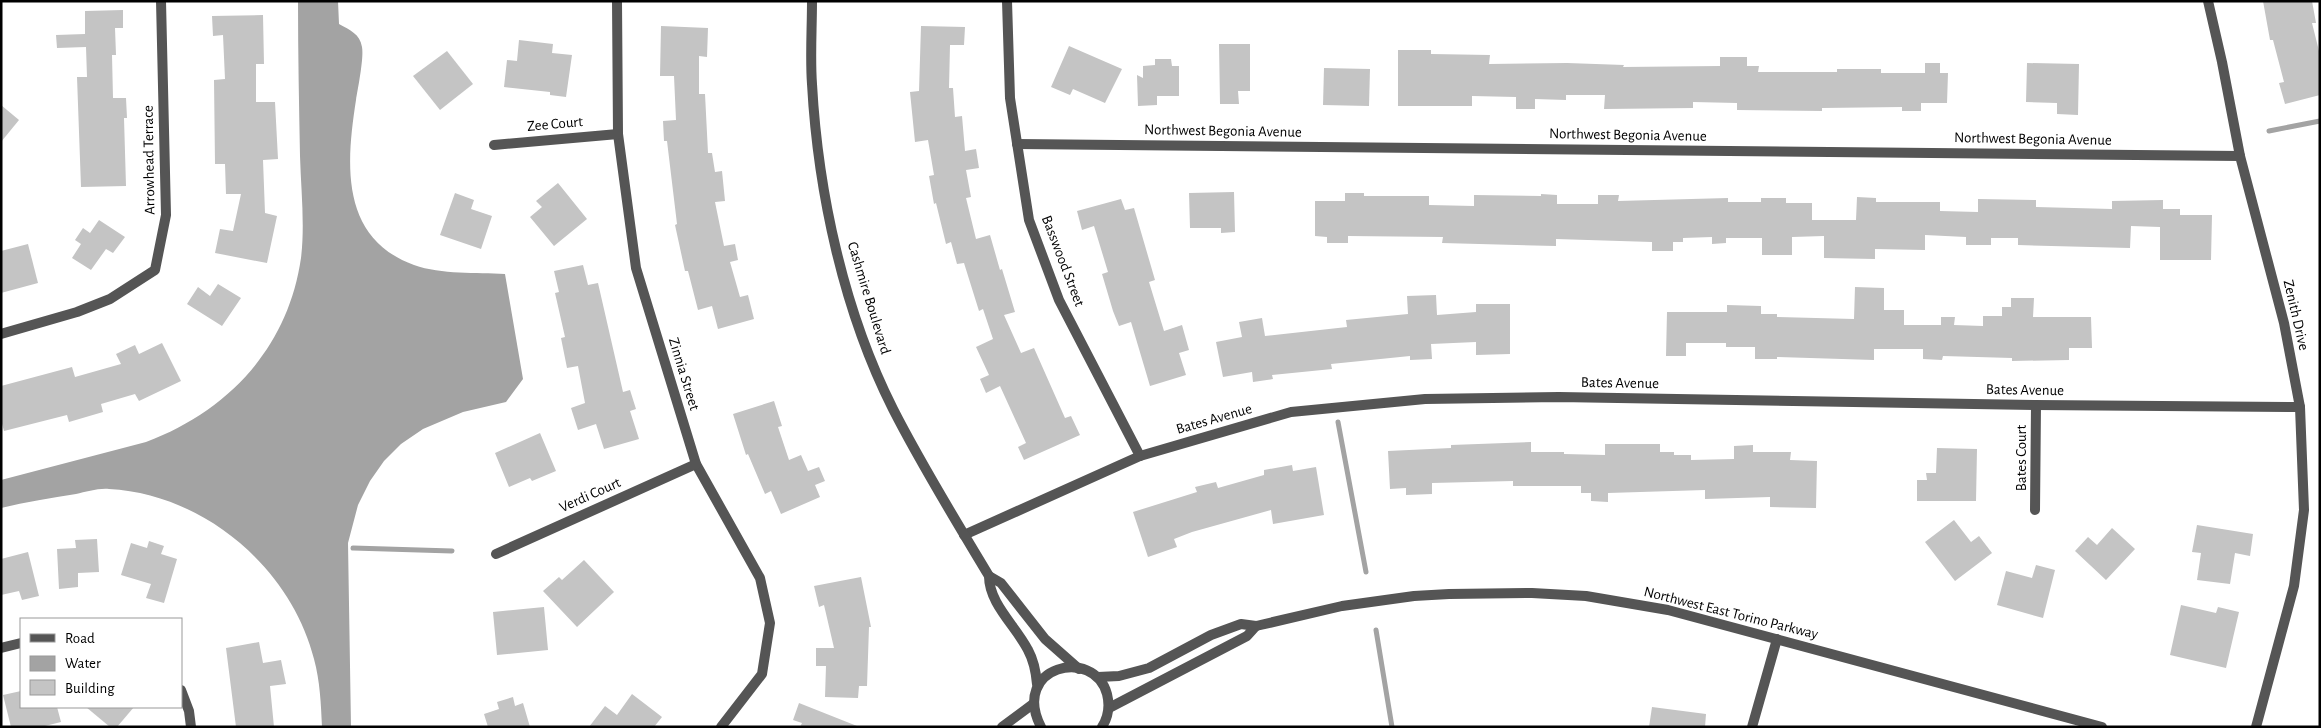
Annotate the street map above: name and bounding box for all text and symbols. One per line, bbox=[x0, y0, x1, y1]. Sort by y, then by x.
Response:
street label: Arrowhead Terrace bbox=[141, 105, 157, 215]
street label: Zee Court bbox=[527, 114, 584, 134]
street label: Northwest Begonia Avenue bbox=[1144, 122, 1302, 140]
street label: Northwest Begonia Avenue bbox=[1549, 126, 1707, 144]
street label: Northwest Begonia Avenue bbox=[1954, 130, 2112, 148]
street label: Basswood Street bbox=[1039, 213, 1087, 309]
street label: Cashmire Boulevard bbox=[845, 240, 893, 356]
street label: Zenith Drive bbox=[2281, 278, 2311, 352]
street label: Zinnia Street bbox=[666, 336, 702, 412]
street label: Bates Avenue bbox=[1581, 375, 1659, 391]
street label: Bates Avenue bbox=[1986, 382, 2064, 398]
street label: Bates Avenue bbox=[1174, 401, 1254, 437]
street label: Bates Court bbox=[2014, 425, 2029, 491]
street label: Verdi Court bbox=[557, 475, 623, 515]
street label: Northwest East Torino Parkway bbox=[1642, 584, 1820, 642]
legend bbox=[20, 618, 182, 708]
text: Road bbox=[65, 631, 95, 646]
text: Water bbox=[65, 656, 101, 671]
text: Building bbox=[65, 681, 115, 696]

